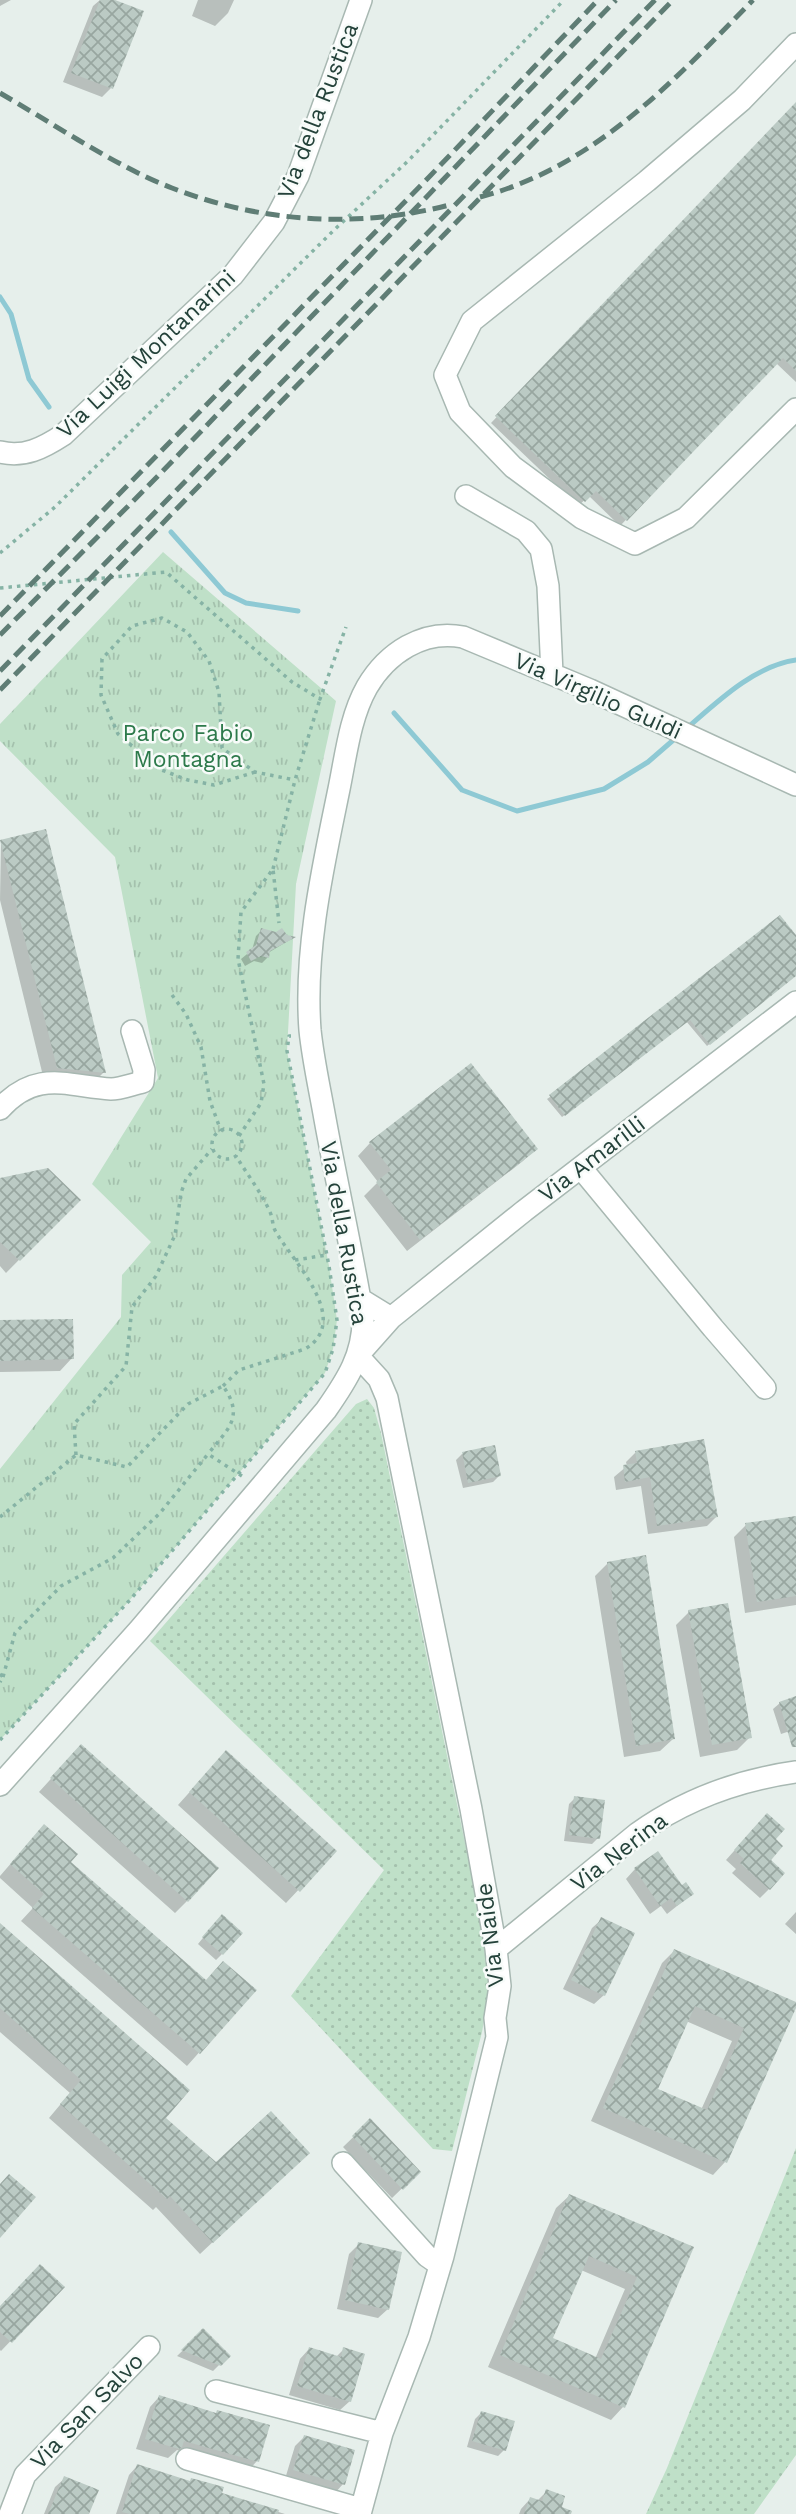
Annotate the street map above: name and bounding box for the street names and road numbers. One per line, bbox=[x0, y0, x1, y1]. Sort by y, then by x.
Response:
street label: Via della Rustica bbox=[272, 19, 364, 203]
street label: Via Luigi Montanarini bbox=[51, 264, 241, 444]
street label: Via Virgilio Guidi bbox=[510, 647, 686, 745]
street label: Via Amarilli bbox=[533, 1110, 651, 1208]
street label: Via della Rustica bbox=[315, 1139, 373, 1327]
street label: Via Nerina bbox=[565, 1807, 673, 1897]
street label: Via Naide bbox=[470, 1881, 510, 1989]
street label: Via San Salvo bbox=[25, 2347, 149, 2475]

